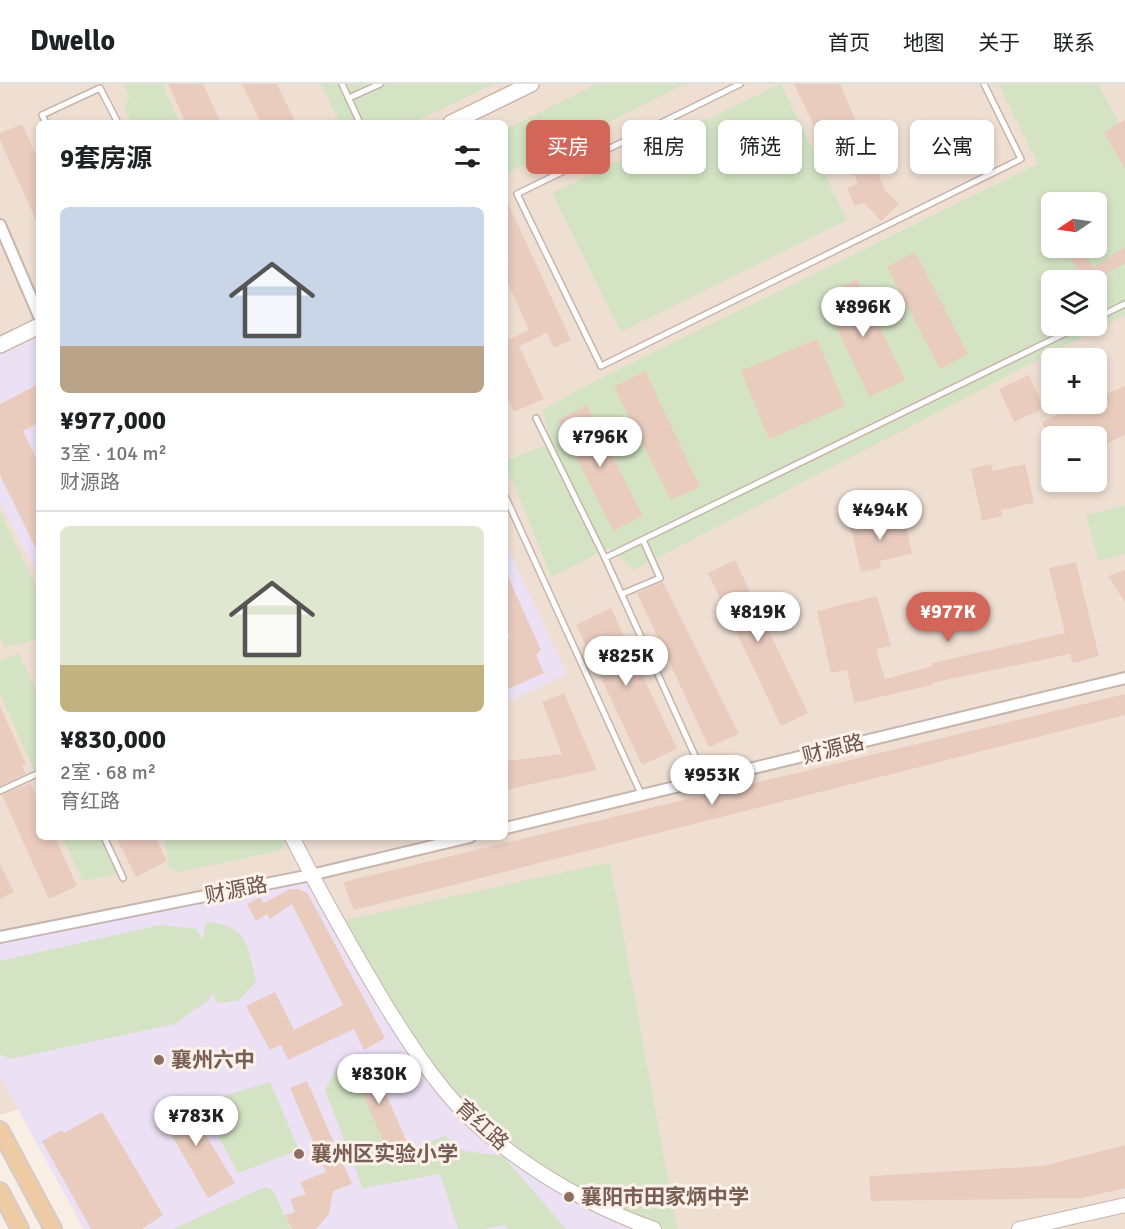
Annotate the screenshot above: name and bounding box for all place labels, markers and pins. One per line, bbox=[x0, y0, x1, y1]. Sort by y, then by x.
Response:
pin: ¥896K bbox=[821, 287, 905, 338]
pin: ¥796K bbox=[558, 417, 642, 468]
pin: ¥494K bbox=[838, 490, 922, 541]
pin: ¥819K bbox=[716, 592, 800, 643]
pin: ¥977K bbox=[906, 592, 990, 643]
pin: ¥825K bbox=[584, 636, 668, 687]
pin: ¥953K bbox=[670, 755, 754, 806]
place label: 襄州六中 bbox=[171, 1047, 255, 1073]
marker: 襄州六中 bbox=[152, 1053, 166, 1067]
pin: ¥830K bbox=[337, 1054, 421, 1105]
pin: ¥783K bbox=[154, 1096, 238, 1147]
place label: 襄州区实验小学 bbox=[311, 1141, 458, 1167]
marker: 襄州区实验小学 bbox=[292, 1147, 306, 1161]
place label: 襄阳市田家炳中学 bbox=[581, 1184, 749, 1210]
marker: 襄阳市田家炳中学 bbox=[562, 1190, 576, 1204]

